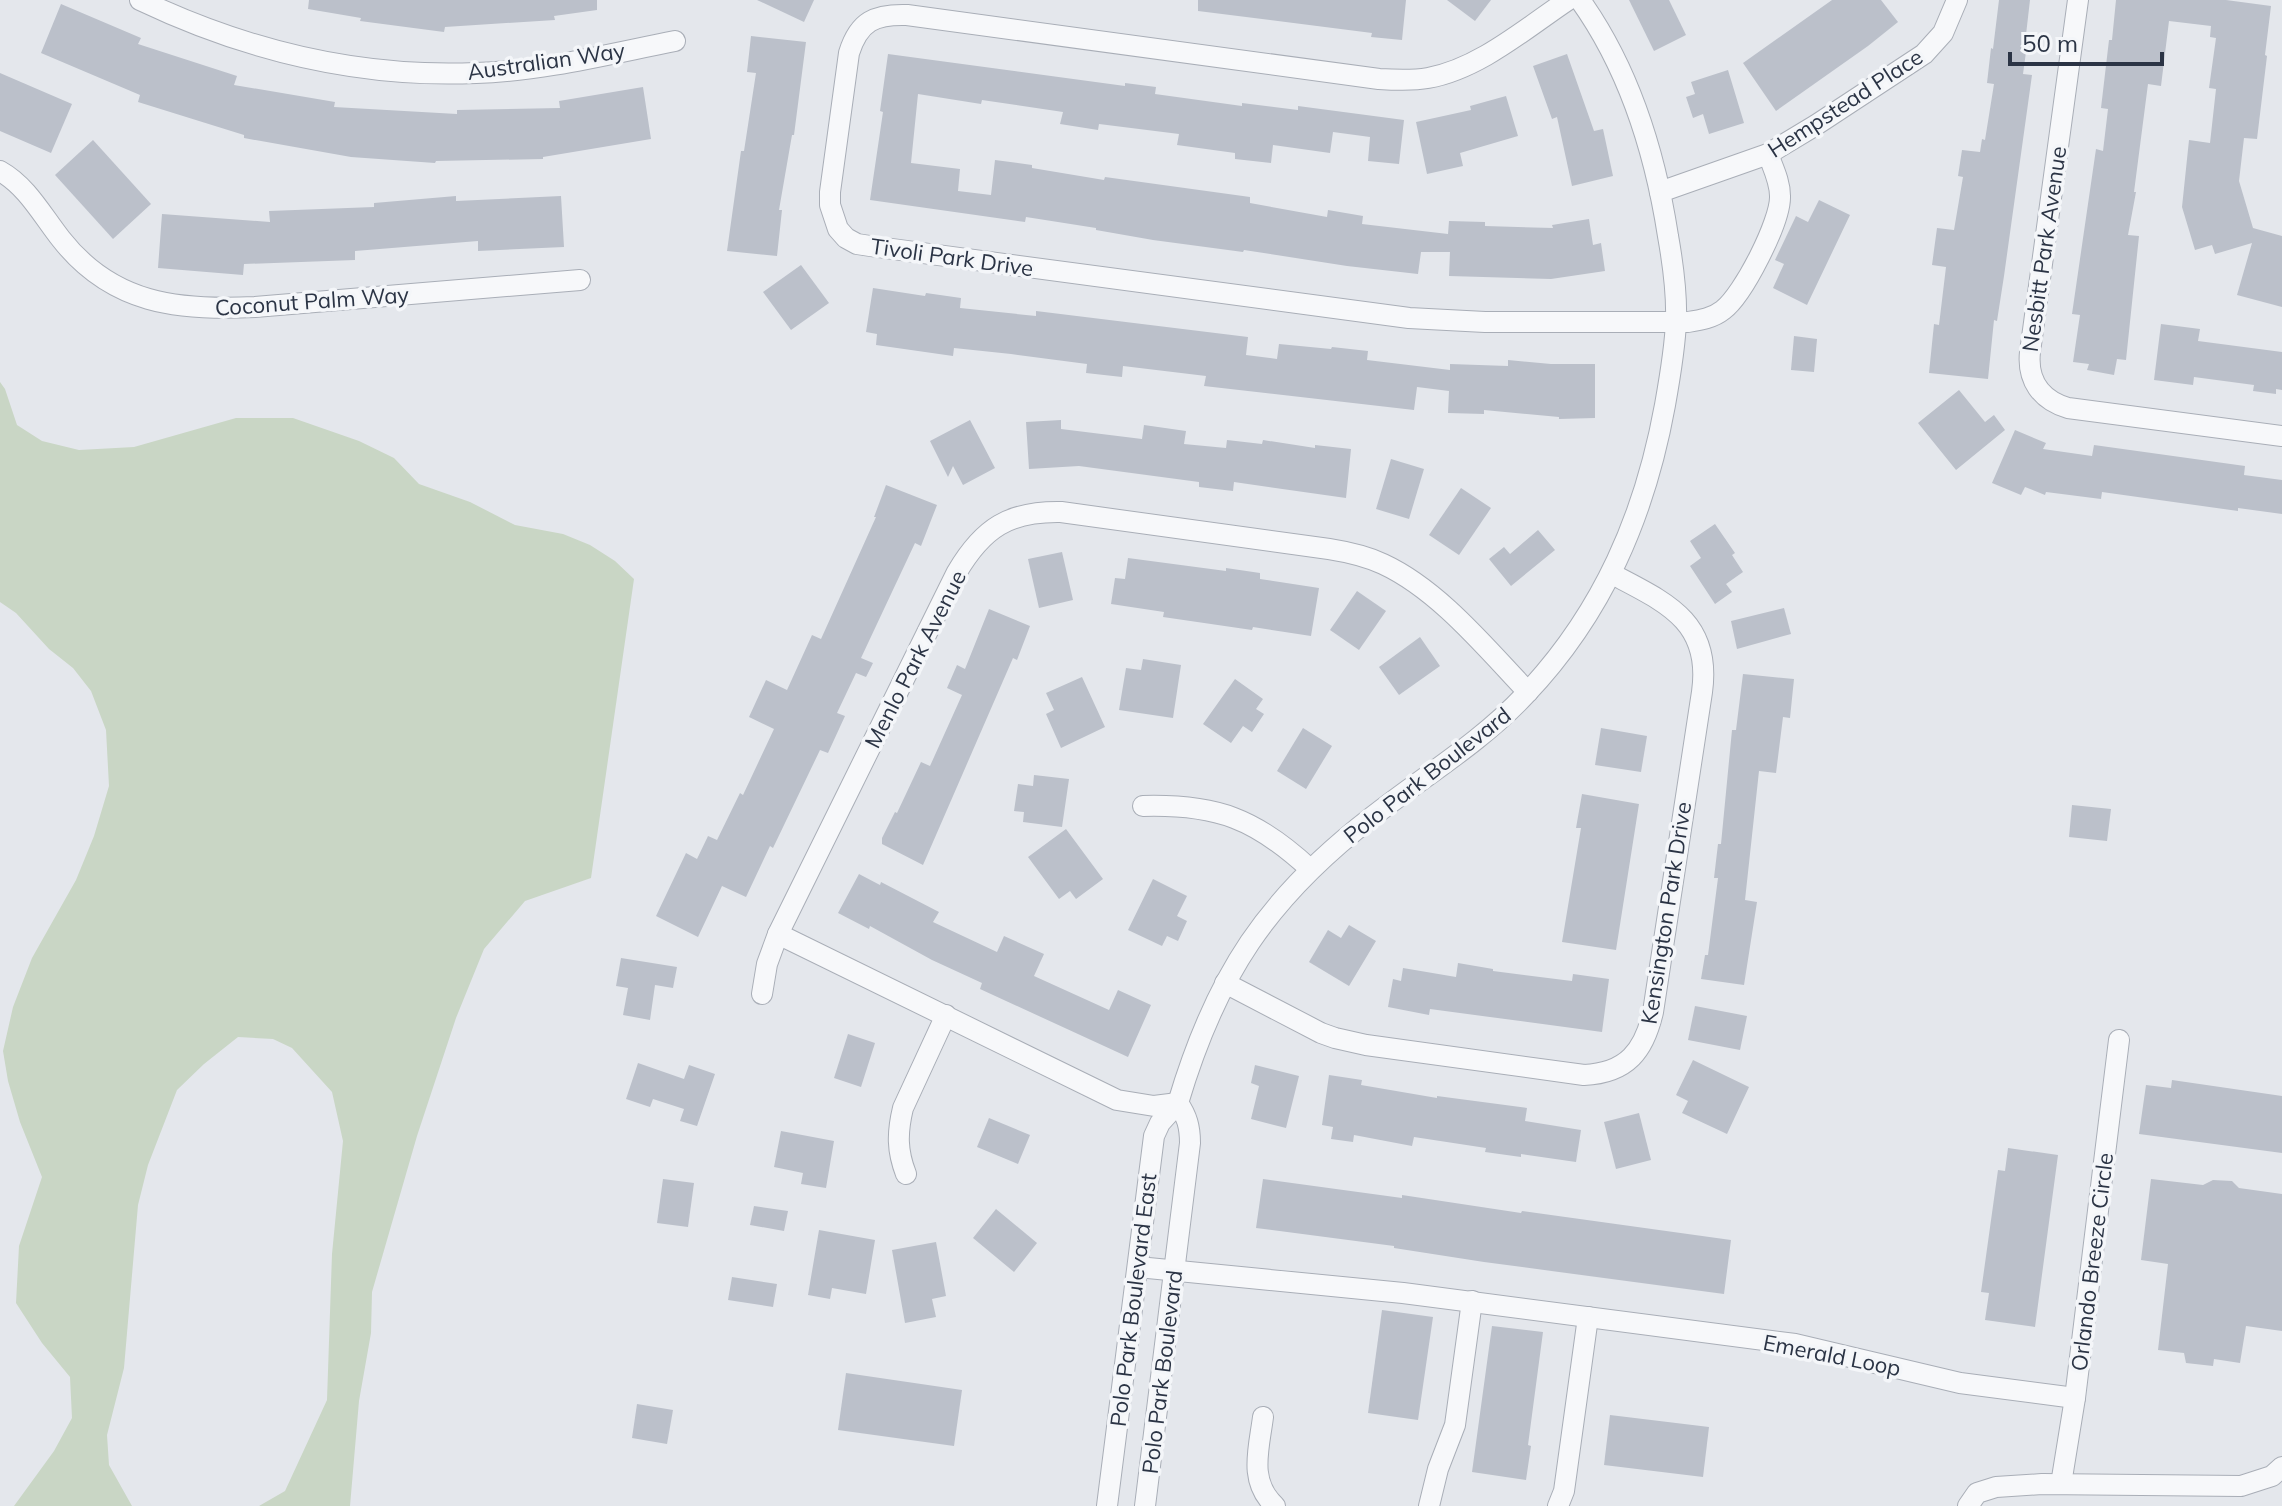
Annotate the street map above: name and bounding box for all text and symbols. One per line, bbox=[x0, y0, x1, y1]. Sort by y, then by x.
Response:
scale bar bbox=[2010, 16, 2162, 66]
text: 50 m bbox=[2022, 28, 2078, 58]
street label: Australian Way bbox=[465, 36, 627, 86]
street label: Hempstead Place bbox=[1762, 42, 1928, 164]
street label: Nesbitt Park Avenue bbox=[2016, 144, 2072, 354]
street label: Tivoli Park Drive bbox=[869, 232, 1035, 282]
street label: Coconut Palm Way bbox=[214, 280, 410, 322]
street label: Menlo Park Avenue bbox=[858, 565, 972, 753]
street label: Polo Park Boulevard bbox=[1338, 701, 1516, 849]
street label: Kensington Park Drive bbox=[1635, 800, 1697, 1026]
street label: Orlando Breeze Circle bbox=[2065, 1151, 2119, 1373]
street label: Polo Park Boulevard East bbox=[1104, 1172, 1162, 1428]
street label: Polo Park Boulevard bbox=[1136, 1269, 1188, 1475]
street label: Emerald Loop bbox=[1761, 1328, 1903, 1382]

